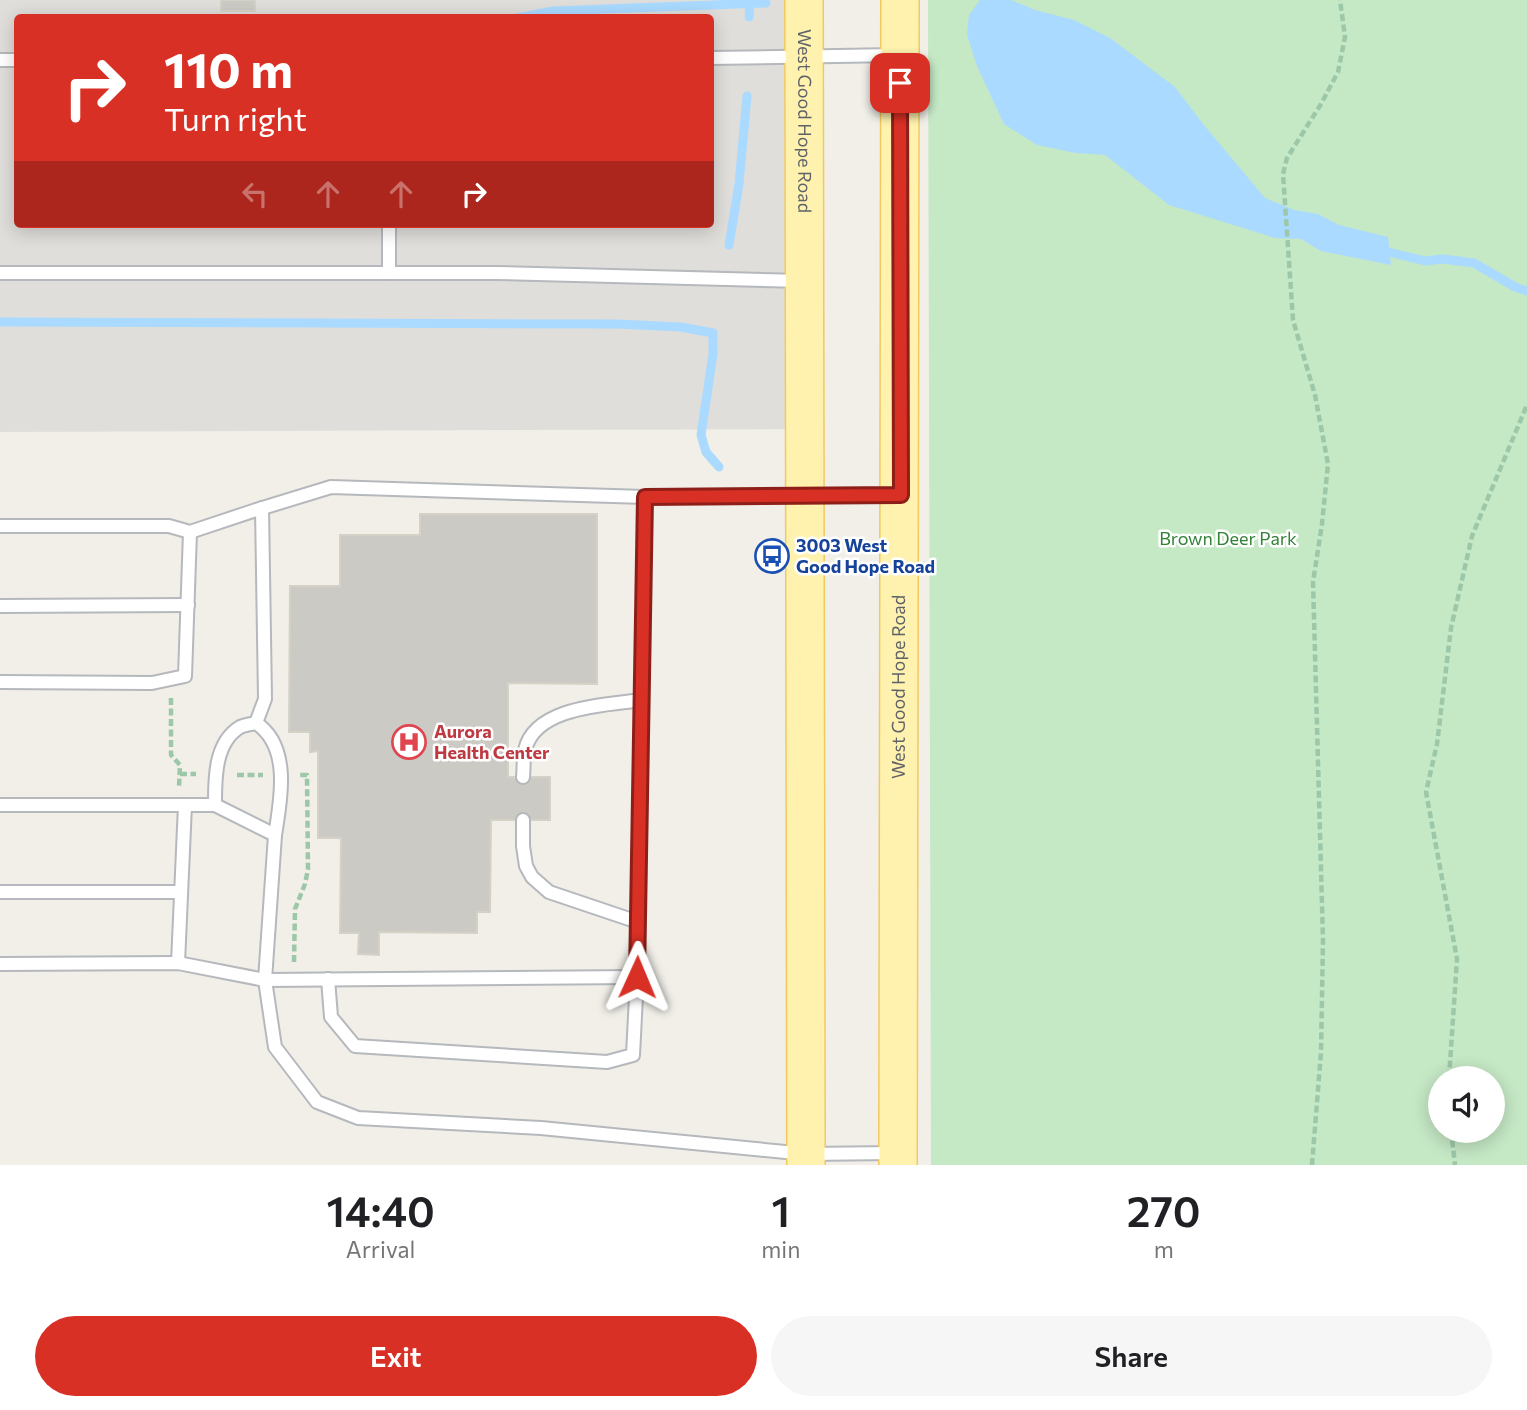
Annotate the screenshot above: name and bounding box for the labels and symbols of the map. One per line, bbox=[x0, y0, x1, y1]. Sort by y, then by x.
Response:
street label: West Good Hope Road bbox=[794, 29, 816, 213]
pin bbox=[870, 53, 930, 113]
park label: Brown Deer Park bbox=[1159, 527, 1297, 549]
place label: 3003 West Good Hope Road bbox=[796, 534, 935, 577]
bus stop icon: 3003 West Good Hope Road bbox=[753, 537, 791, 575]
street label: West Good Hope Road bbox=[887, 595, 909, 779]
place label: Aurora Health Center bbox=[434, 720, 550, 763]
hospital icon: Aurora Health Center bbox=[390, 723, 428, 761]
position arrow bbox=[600, 940, 674, 1014]

